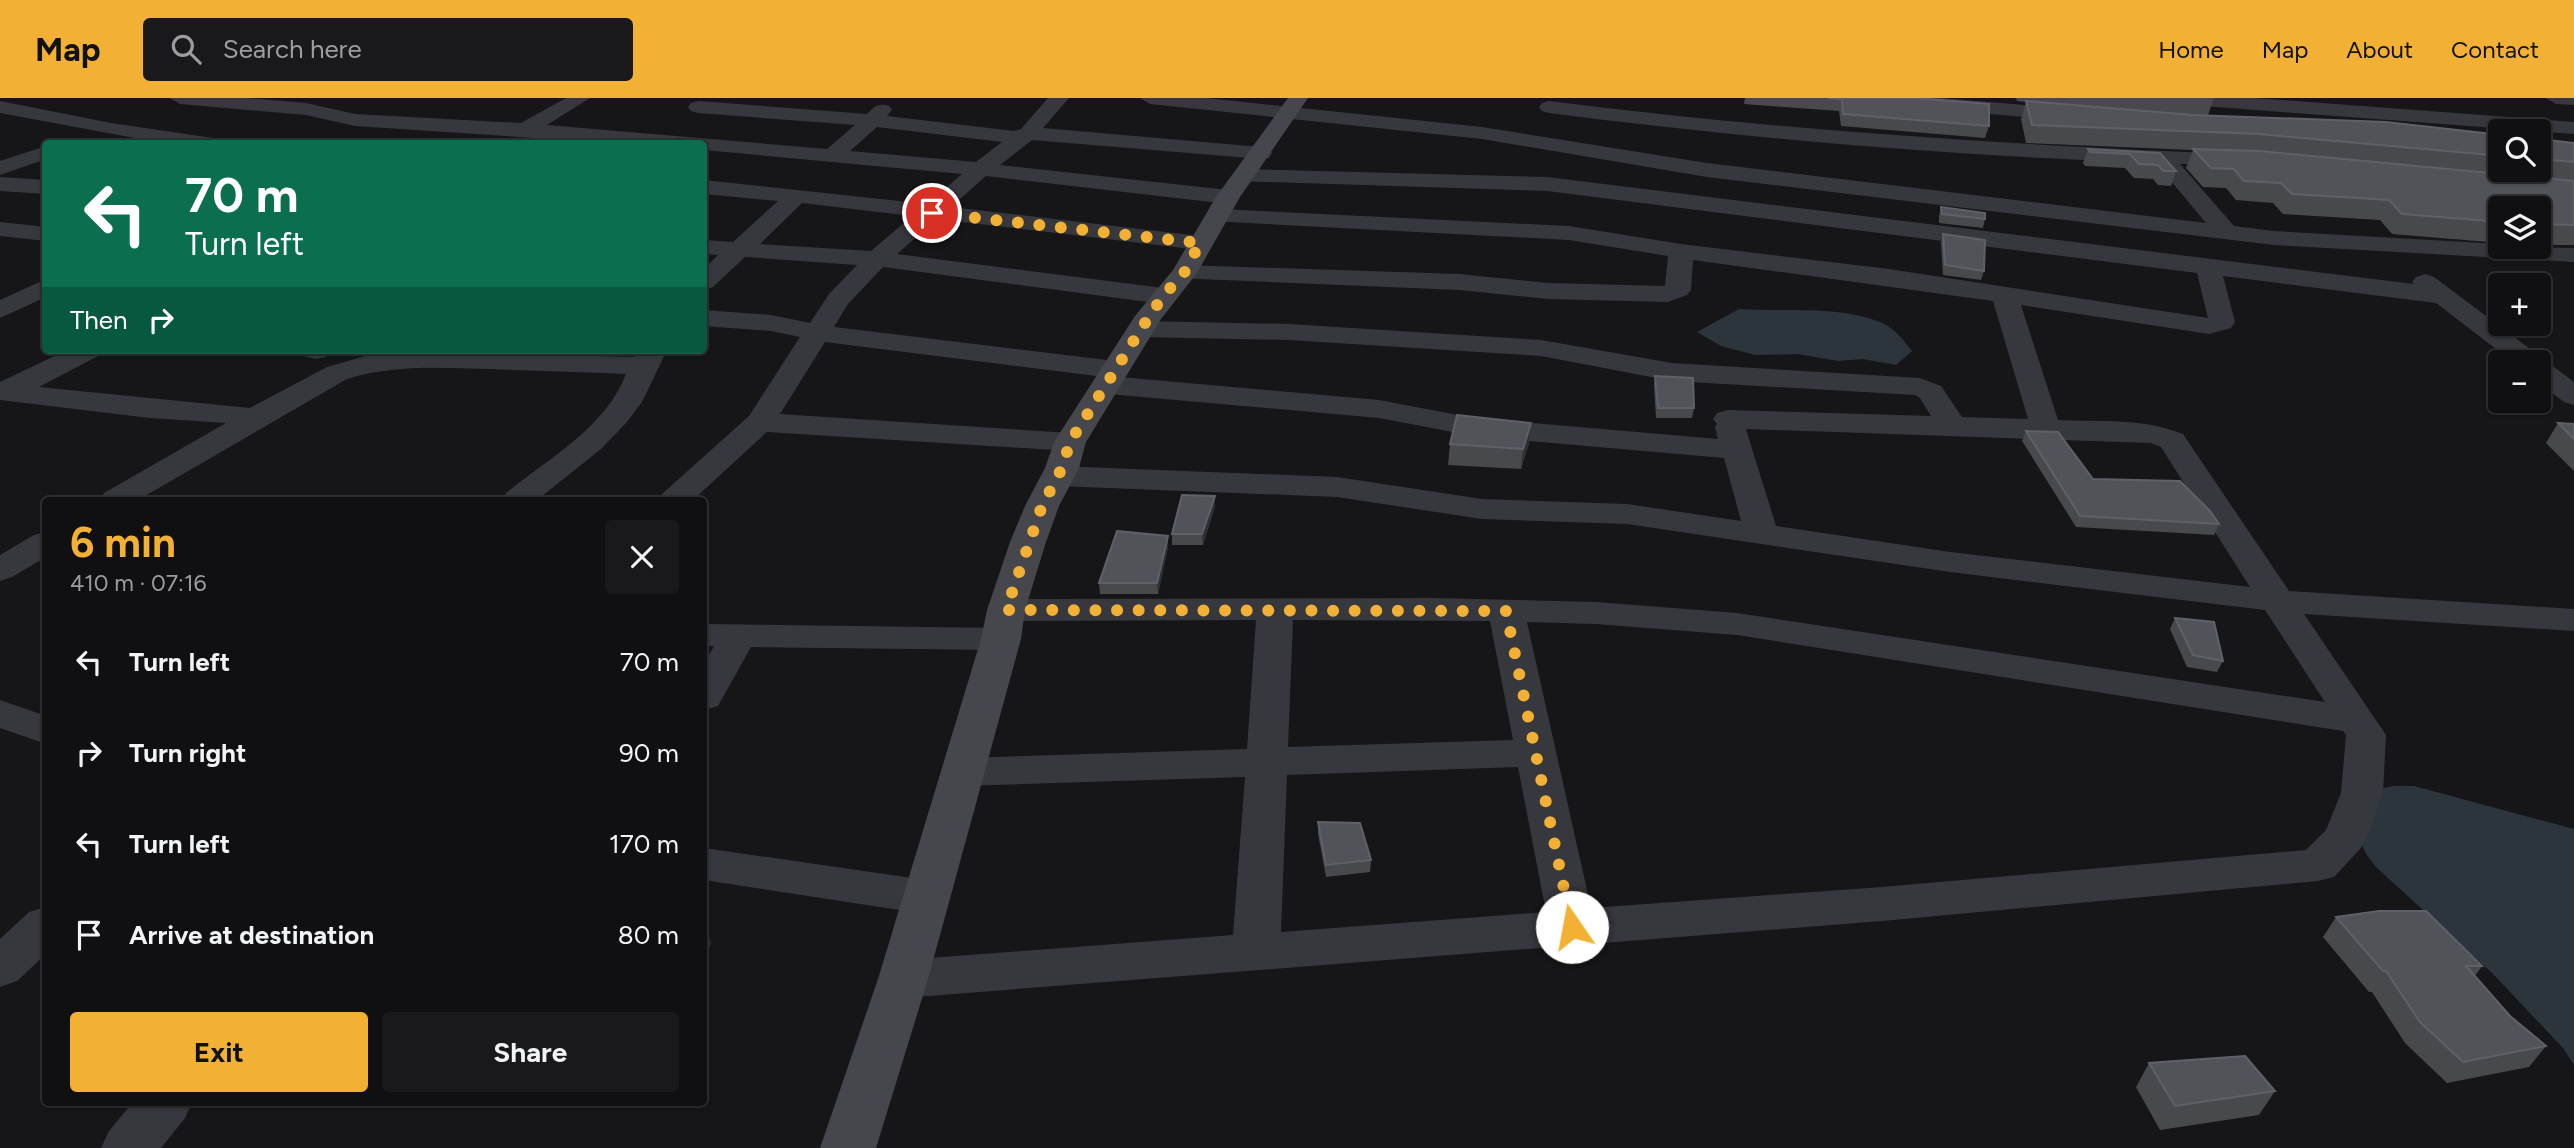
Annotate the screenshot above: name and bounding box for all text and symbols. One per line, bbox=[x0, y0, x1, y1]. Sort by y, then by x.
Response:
search box bbox=[143, 18, 633, 81]
text: Map bbox=[35, 30, 101, 69]
icon: search bbox=[167, 30, 205, 68]
text: Search here bbox=[223, 33, 362, 65]
text: Home bbox=[2158, 35, 2224, 64]
text: Map bbox=[2262, 35, 2308, 64]
text: About bbox=[2346, 35, 2413, 64]
text: Contact bbox=[2451, 35, 2539, 64]
map controls bbox=[2488, 119, 2551, 413]
button: search bbox=[2488, 119, 2551, 182]
text: 70 m bbox=[185, 165, 298, 224]
icon: left bbox=[70, 168, 161, 259]
pin bbox=[902, 183, 962, 243]
icon: arrive bbox=[913, 194, 951, 232]
button: layers bbox=[2488, 196, 2551, 259]
text: Turn left bbox=[185, 225, 304, 263]
button: + bbox=[2488, 273, 2551, 336]
icon: right bbox=[142, 301, 180, 339]
text: Then bbox=[70, 304, 128, 336]
button: − bbox=[2488, 350, 2551, 413]
text: 6 min bbox=[70, 517, 176, 568]
button: close bbox=[605, 520, 679, 594]
text: 410 m · 07:16 bbox=[70, 569, 206, 597]
icon: left bbox=[70, 643, 108, 681]
text: Turn left bbox=[129, 646, 230, 678]
text: 70 m bbox=[620, 646, 679, 678]
icon: right bbox=[70, 734, 108, 772]
text: Turn right bbox=[129, 737, 246, 769]
text: 90 m bbox=[619, 737, 679, 769]
icon: left bbox=[70, 825, 108, 863]
text: Turn left bbox=[129, 828, 230, 860]
text: 170 m bbox=[609, 828, 679, 860]
position arrow bbox=[1535, 890, 1609, 964]
icon: arrive bbox=[70, 916, 108, 954]
text: Arrive at destination bbox=[129, 919, 374, 951]
text: 80 m bbox=[618, 919, 679, 951]
button: Exit bbox=[70, 1012, 368, 1092]
button: Share bbox=[382, 1012, 679, 1092]

